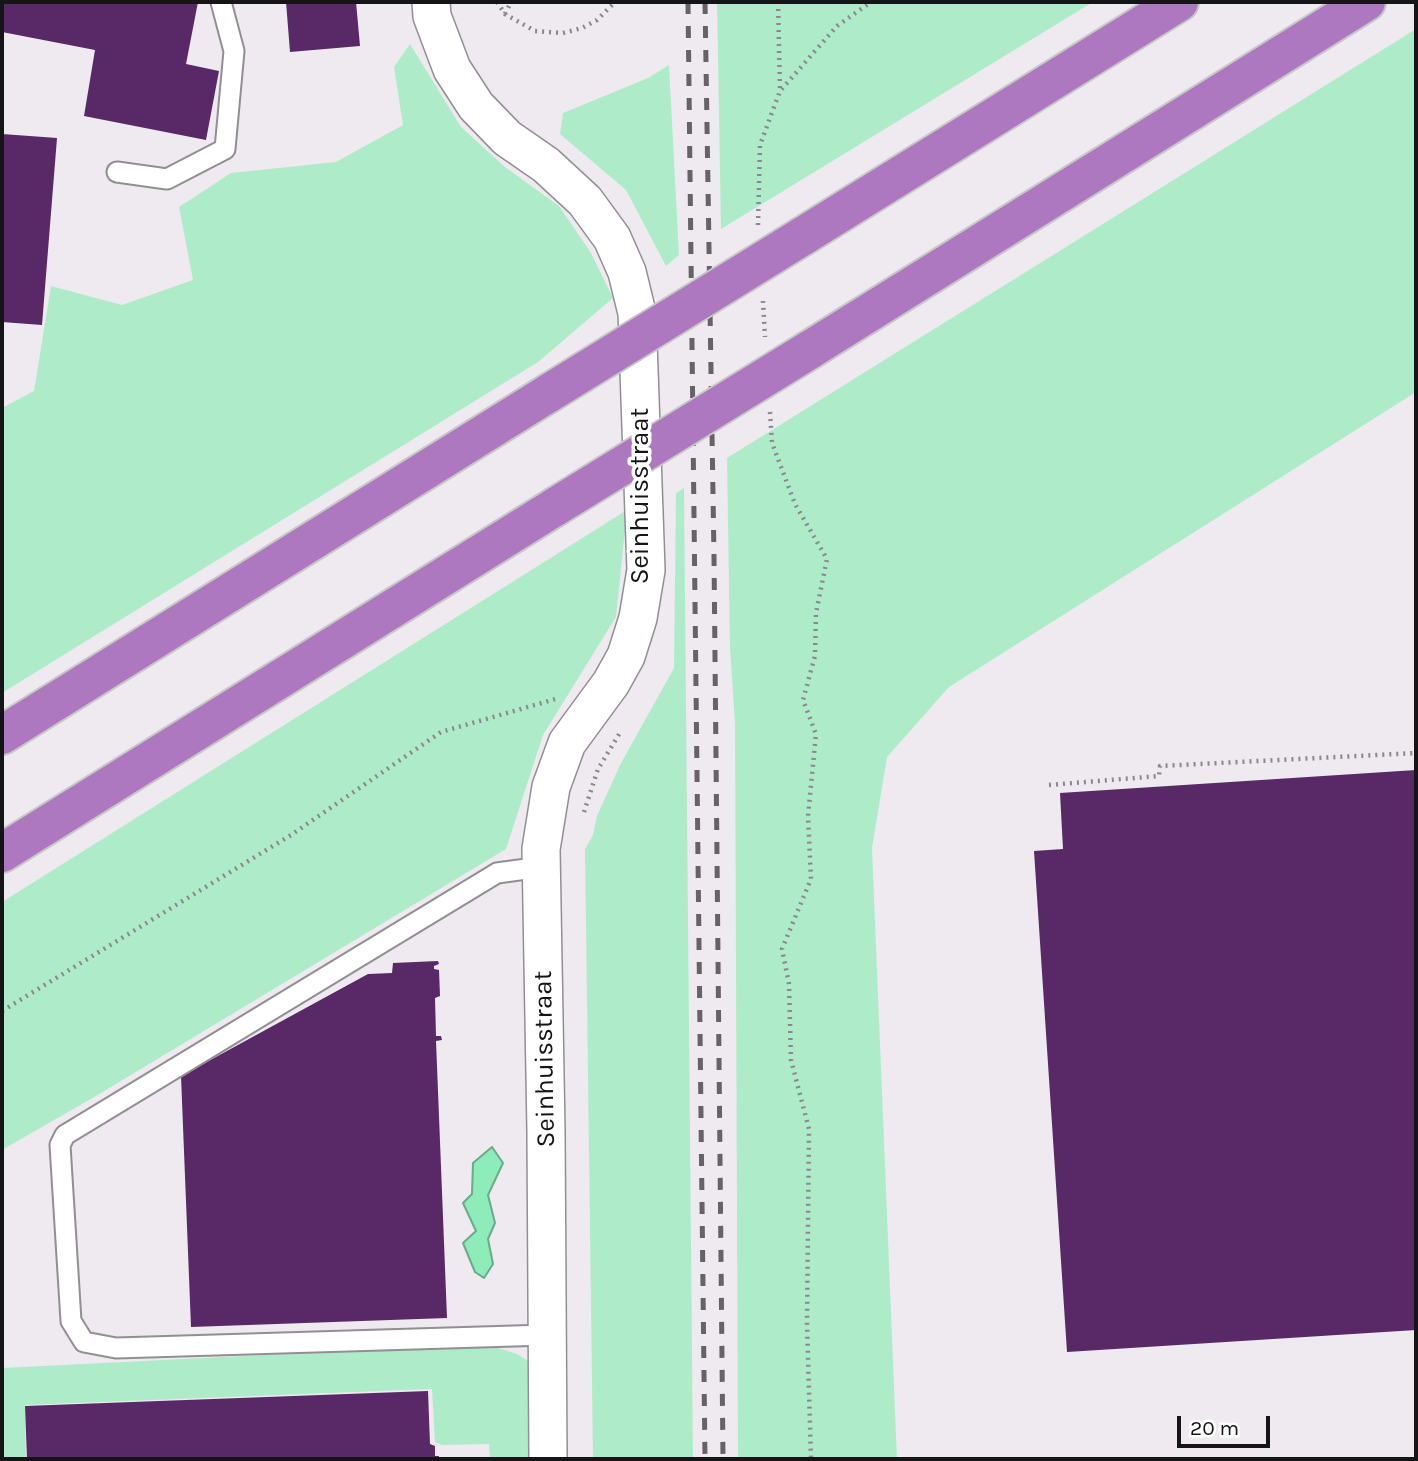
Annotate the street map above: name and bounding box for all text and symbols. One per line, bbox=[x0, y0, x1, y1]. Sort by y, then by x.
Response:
street label: Seinhuisstraat bbox=[625, 408, 657, 584]
street label: Seinhuisstraat bbox=[528, 970, 562, 1148]
scale bar bbox=[1180, 1402, 1273, 1446]
text: 20 m bbox=[1190, 1416, 1239, 1440]

